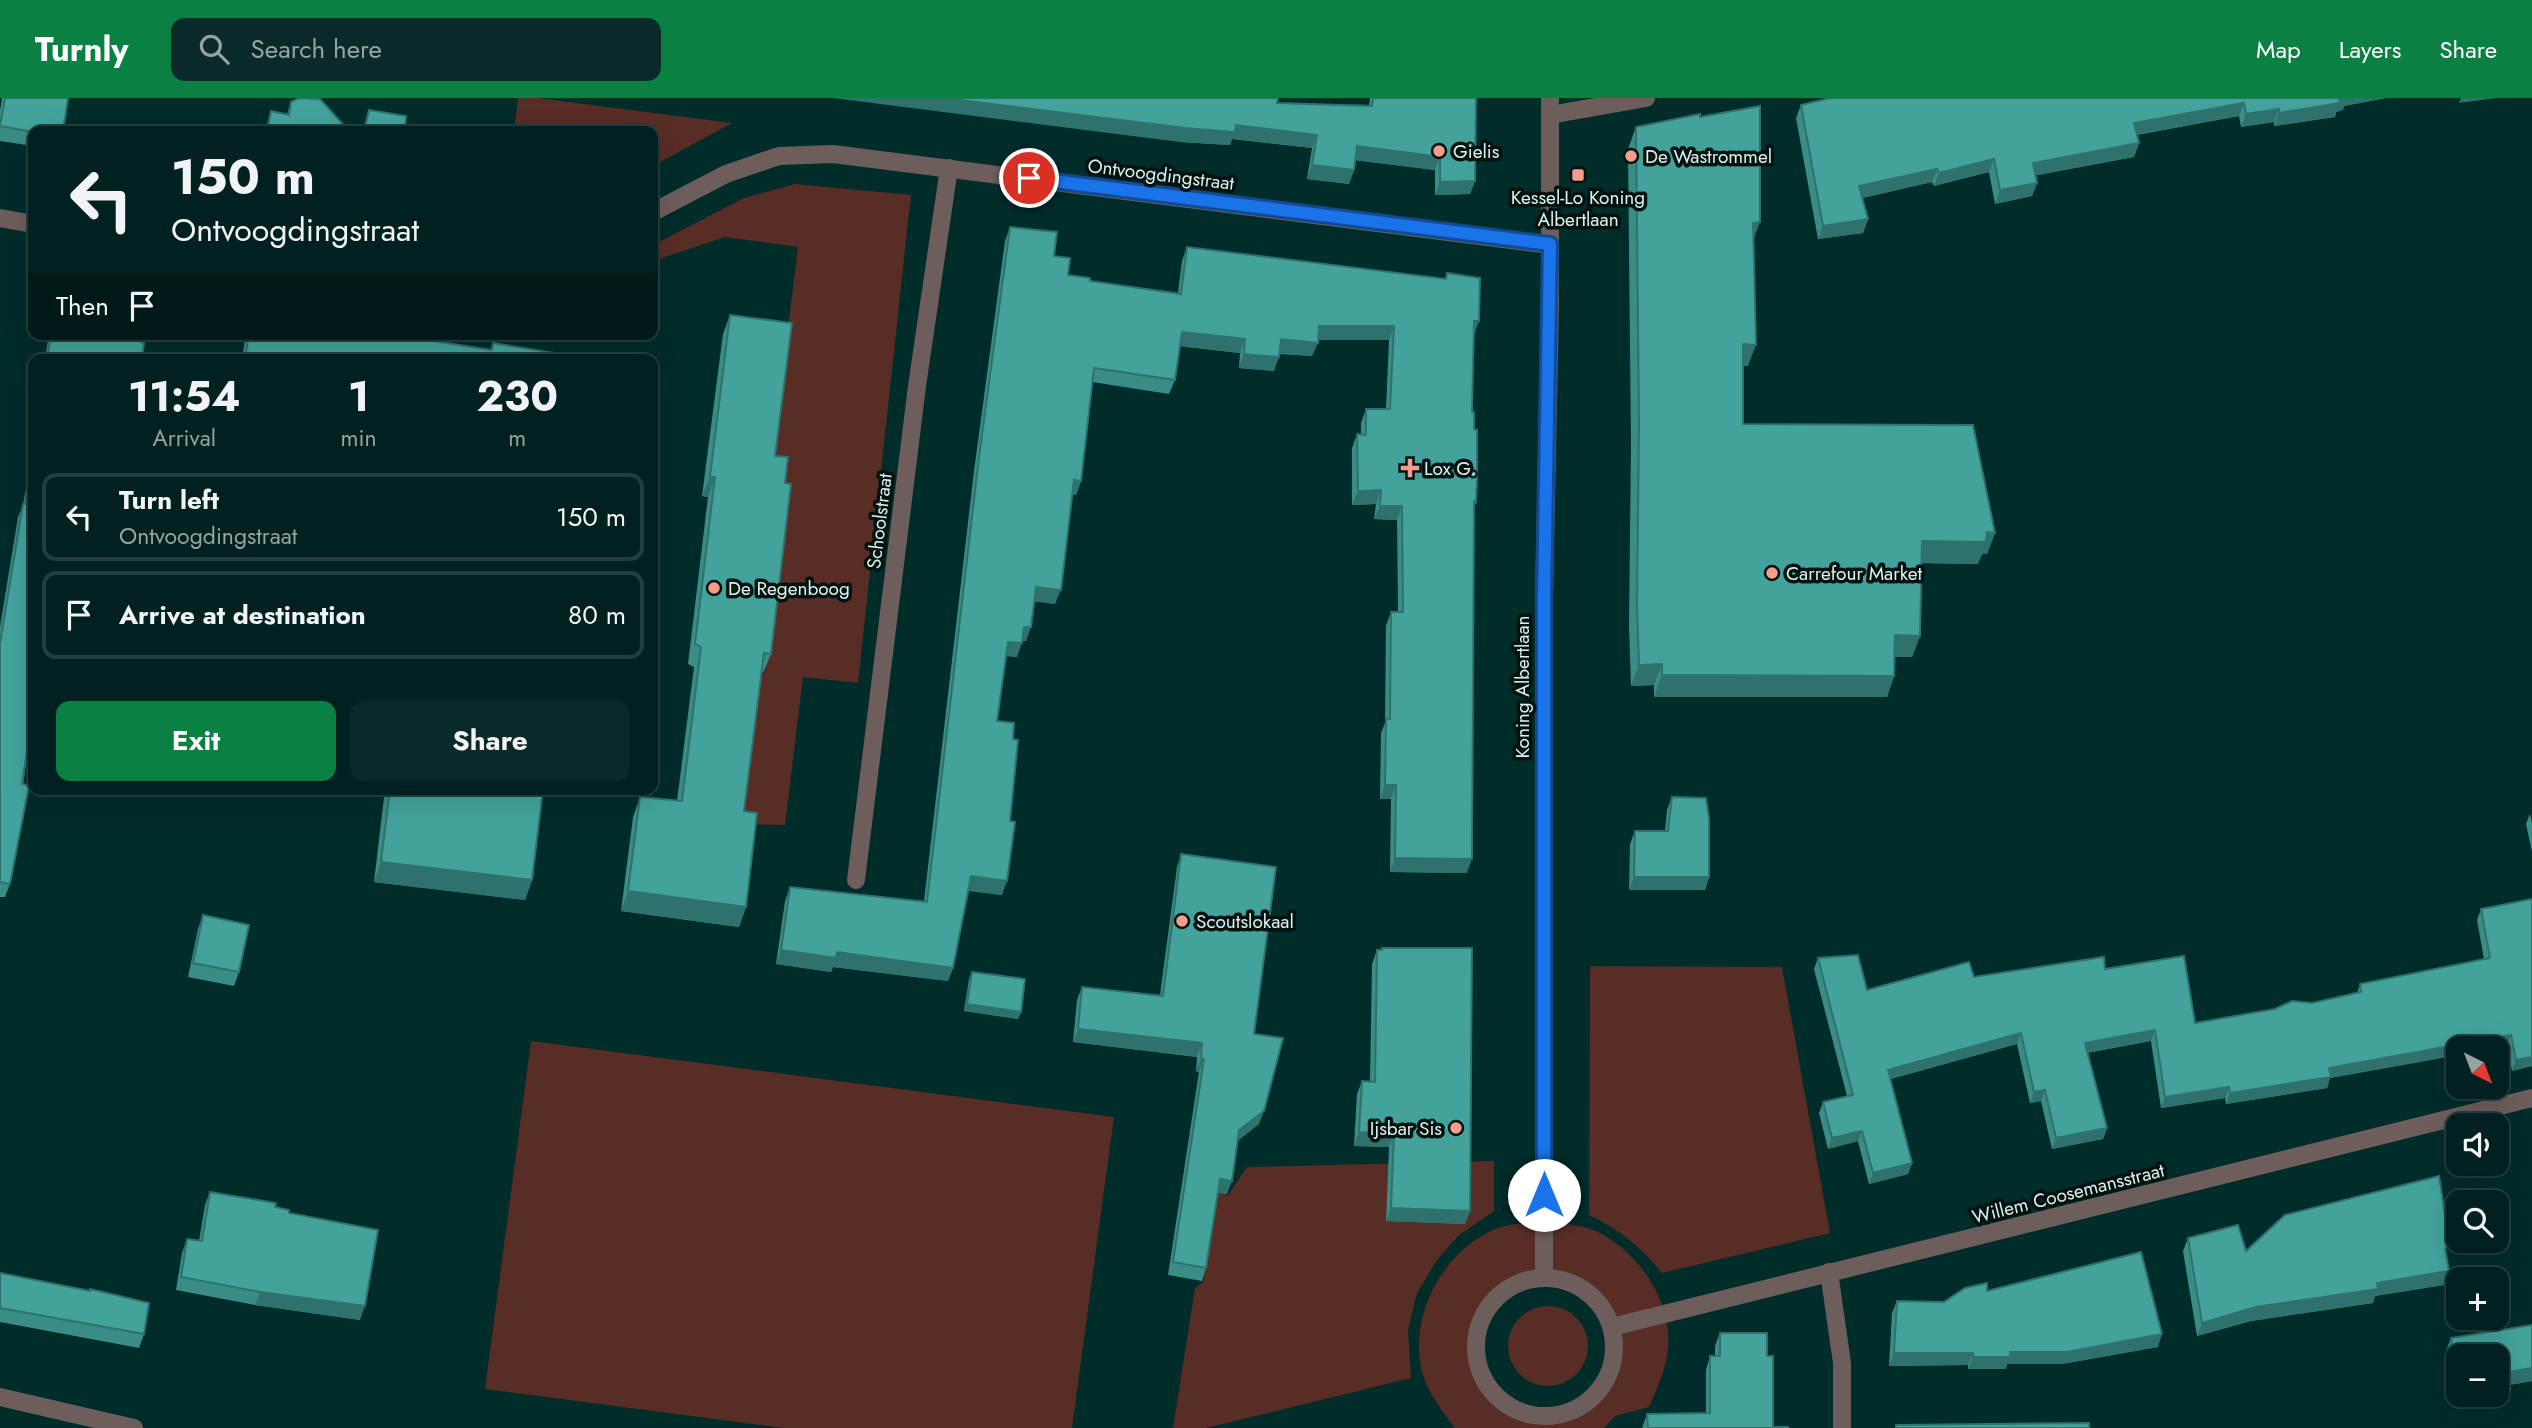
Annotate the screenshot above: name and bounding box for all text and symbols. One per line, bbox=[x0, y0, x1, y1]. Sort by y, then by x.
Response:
search box bbox=[171, 18, 661, 81]
text: Turnly bbox=[35, 26, 129, 73]
icon: search bbox=[195, 30, 233, 68]
text: Search here bbox=[251, 30, 382, 68]
text: Map bbox=[2256, 32, 2301, 67]
text: Layers bbox=[2339, 32, 2401, 67]
text: Share bbox=[2439, 32, 2497, 67]
place label: Gielis bbox=[1453, 138, 1500, 165]
text: 150 m bbox=[171, 142, 315, 212]
marker: Gielis bbox=[1431, 143, 1447, 159]
place label: De Wastrommel bbox=[1645, 143, 1772, 170]
pin bbox=[999, 148, 1059, 208]
marker: De Wastrommel bbox=[1623, 148, 1639, 164]
street label: Ontvoogdingstraat bbox=[1086, 152, 1236, 197]
icon: left bbox=[56, 154, 147, 245]
icon: arrive bbox=[1010, 159, 1048, 197]
marker: Kessel-Lo Koning Albertlaan bbox=[1570, 167, 1586, 183]
place label: Kessel-Lo Koning Albertlaan bbox=[1511, 184, 1645, 233]
text: Ontvoogdingstraat bbox=[171, 207, 419, 253]
text: Then bbox=[56, 287, 109, 325]
icon: arrive bbox=[123, 287, 161, 325]
text: 11:54 bbox=[128, 366, 241, 427]
text: 1 bbox=[348, 366, 369, 427]
text: 230 bbox=[477, 366, 558, 427]
text: Arrival bbox=[153, 421, 216, 455]
text: min bbox=[341, 421, 377, 455]
text: m bbox=[508, 421, 526, 455]
place label: Lox G. bbox=[1424, 455, 1476, 482]
marker: Lox G. bbox=[1402, 460, 1418, 476]
street label: Schoolstraat bbox=[860, 471, 899, 570]
text: Turn left bbox=[119, 481, 219, 519]
icon: left bbox=[60, 498, 98, 536]
text: 150 m bbox=[556, 498, 626, 536]
text: Ontvoogdingstraat bbox=[119, 519, 297, 553]
place label: Carrefour Market bbox=[1786, 560, 1923, 587]
marker: Carrefour Market bbox=[1764, 565, 1780, 581]
place label: De Regenboog bbox=[728, 575, 850, 602]
marker: De Regenboog bbox=[706, 580, 722, 596]
icon: arrive bbox=[60, 596, 98, 634]
text: Arrive at destination bbox=[119, 596, 366, 634]
text: 80 m bbox=[568, 596, 626, 634]
street label: Koning Albertlaan bbox=[1509, 615, 1536, 759]
button: Exit bbox=[56, 701, 336, 781]
button: Share bbox=[350, 701, 630, 781]
place label: Scoutslokaal bbox=[1196, 908, 1294, 935]
marker: Scoutslokaal bbox=[1174, 913, 1190, 929]
north arrow bbox=[2446, 1036, 2510, 1099]
map controls bbox=[2446, 1036, 2509, 1407]
button: sound bbox=[2446, 1113, 2509, 1176]
place label: Ijsbar Sis bbox=[1370, 1115, 1442, 1142]
marker: Ijsbar Sis bbox=[1448, 1120, 1464, 1136]
street label: Willem Coosemansstraat bbox=[1969, 1156, 2167, 1230]
position arrow bbox=[1507, 1158, 1581, 1232]
button: search bbox=[2446, 1190, 2509, 1253]
button: + bbox=[2446, 1267, 2509, 1330]
button: − bbox=[2446, 1344, 2509, 1407]

